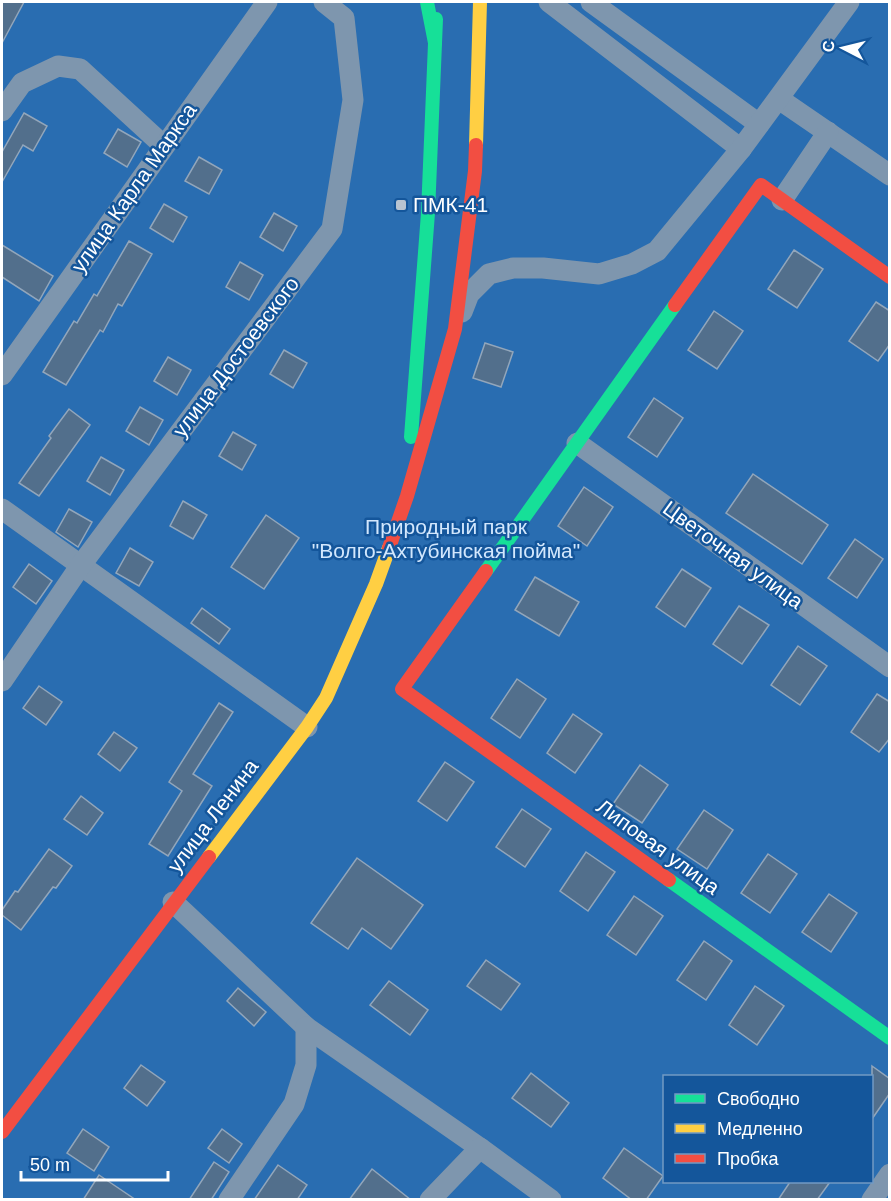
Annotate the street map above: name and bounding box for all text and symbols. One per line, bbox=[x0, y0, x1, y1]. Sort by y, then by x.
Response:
north arrow bbox=[813, 18, 873, 78]
text: С bbox=[819, 39, 838, 53]
street label: улица Карла Маркса bbox=[67, 99, 201, 277]
place label: ПМК-41 bbox=[413, 193, 488, 216]
marker: ПМК-41 bbox=[394, 198, 408, 212]
street label: улица Достоевского bbox=[168, 272, 303, 441]
street label: Цветочная улица bbox=[659, 496, 808, 613]
park label: Природный парк "Волго-Ахтубинская пойма" bbox=[312, 515, 580, 562]
street label: улица Ленина bbox=[163, 754, 263, 877]
street label: Липовая улица bbox=[592, 794, 724, 899]
legend bbox=[663, 1075, 873, 1183]
text: Свободно bbox=[717, 1089, 800, 1109]
text: Медленно bbox=[717, 1119, 803, 1139]
scale bar bbox=[21, 1144, 168, 1182]
text: Пробка bbox=[717, 1149, 780, 1169]
text: 50 m bbox=[30, 1155, 70, 1175]

